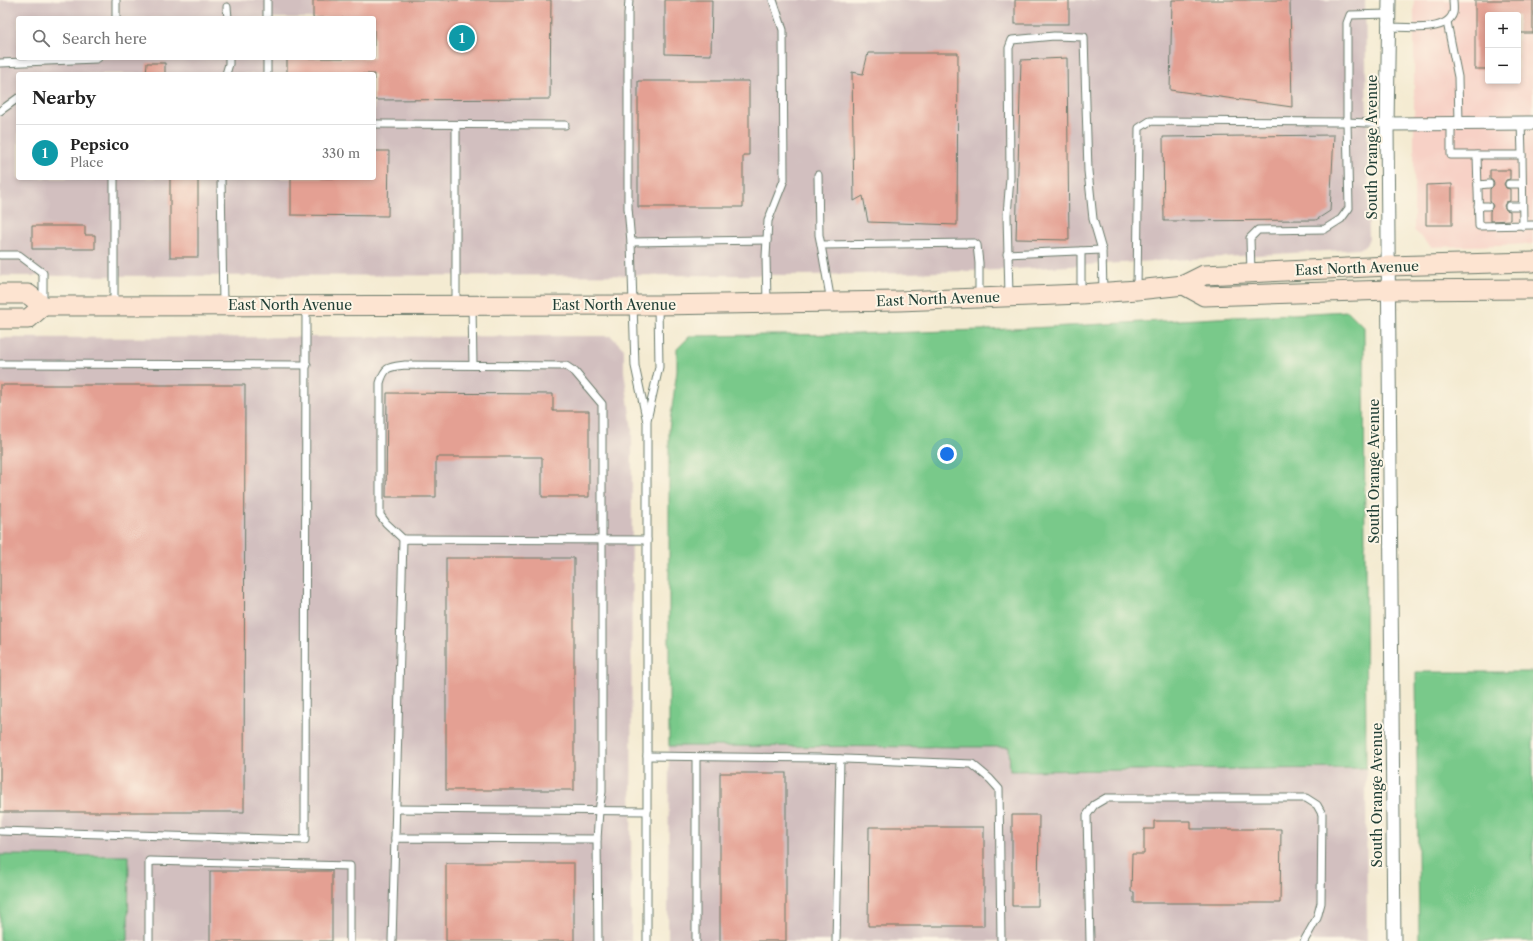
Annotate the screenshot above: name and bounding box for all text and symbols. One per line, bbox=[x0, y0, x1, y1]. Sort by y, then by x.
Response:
map controls bbox=[1485, 12, 1521, 84]
button: + bbox=[1485, 12, 1521, 48]
search box bbox=[16, 16, 376, 60]
pin: 1 bbox=[449, 23, 475, 53]
icon: search bbox=[30, 27, 52, 49]
text: Search here bbox=[62, 29, 147, 48]
button: − bbox=[1485, 48, 1521, 84]
street label: South Orange Avenue bbox=[1363, 74, 1381, 219]
text: Nearby bbox=[32, 88, 96, 108]
text: Pepsico bbox=[70, 135, 129, 154]
text: 1 bbox=[42, 145, 48, 161]
text: 330 m bbox=[322, 145, 360, 161]
text: Place bbox=[70, 154, 103, 170]
street label: East North Avenue bbox=[1295, 257, 1419, 279]
street label: East North Avenue bbox=[876, 288, 1000, 310]
street label: East North Avenue bbox=[228, 296, 352, 314]
street label: East North Avenue bbox=[552, 296, 676, 314]
street label: South Orange Avenue bbox=[1365, 398, 1383, 543]
your location bbox=[937, 444, 957, 464]
street label: South Orange Avenue bbox=[1368, 722, 1386, 867]

